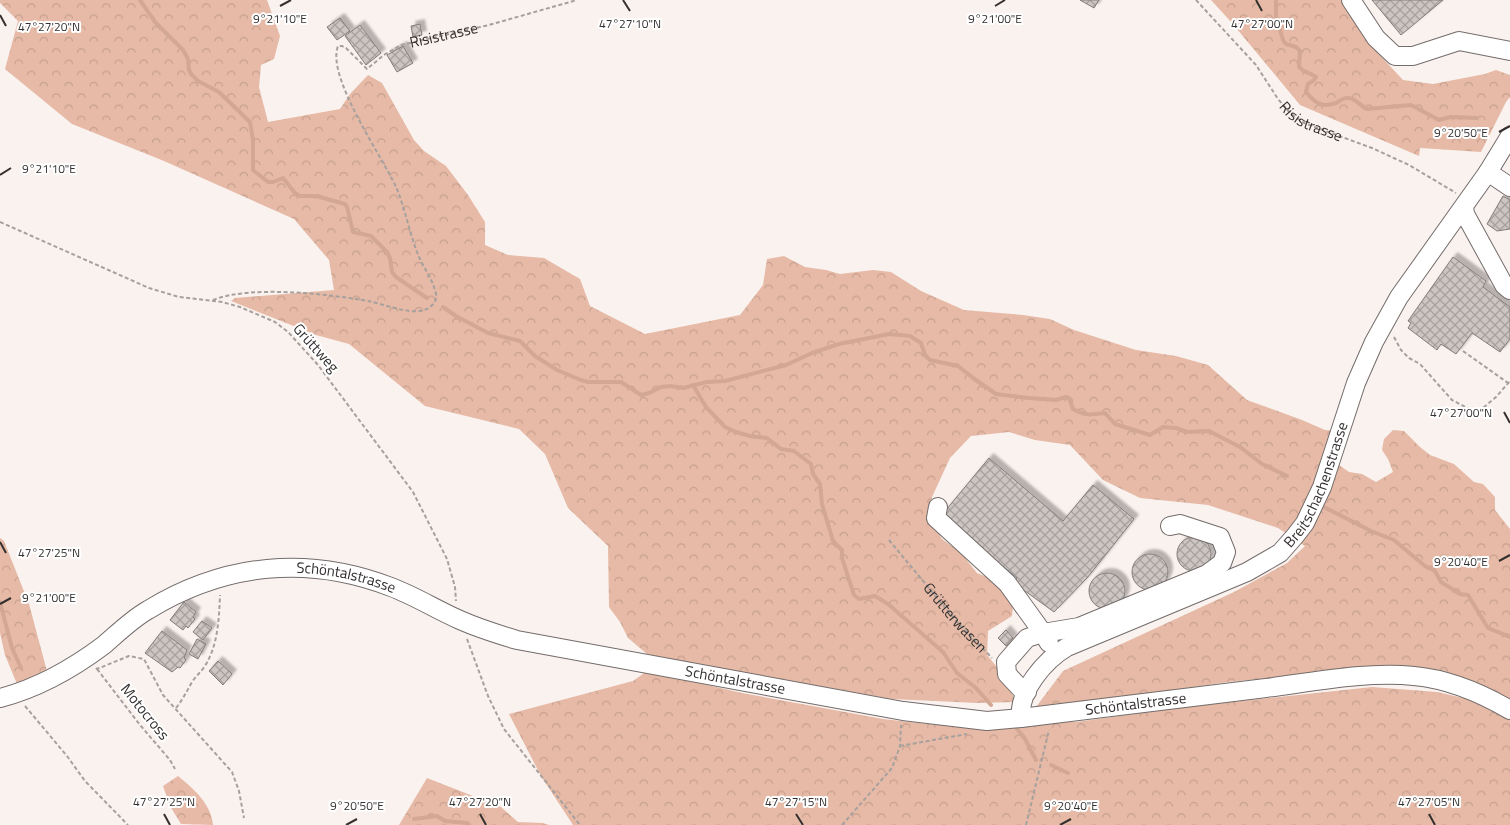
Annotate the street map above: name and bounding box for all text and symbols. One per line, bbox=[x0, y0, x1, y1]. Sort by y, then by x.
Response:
text: 9°21'10"E bbox=[253, 9, 307, 28]
text: 9°21'00"E bbox=[968, 9, 1022, 28]
text: 47°27'10"N bbox=[599, 14, 661, 33]
text: 47°27'00"N bbox=[1231, 14, 1293, 33]
street label: Risistrasse bbox=[407, 16, 480, 54]
text: 47°27'20"N bbox=[18, 17, 80, 36]
street label: Risistrasse bbox=[1274, 96, 1346, 147]
text: 9°20'50"E bbox=[1434, 123, 1488, 142]
text: 9°21'10"E bbox=[22, 159, 76, 178]
street label: Grüttweg bbox=[288, 318, 345, 378]
text: 47°27'00"N bbox=[1430, 403, 1492, 422]
street label: Breitschachenstrasse bbox=[1278, 419, 1354, 553]
text: 47°27'25"N bbox=[18, 543, 80, 562]
text: 9°20'40"E bbox=[1434, 552, 1488, 571]
street label: Schöntalstrasse bbox=[296, 556, 399, 599]
street label: Grütterwasen bbox=[918, 577, 993, 658]
text: 9°21'00"E bbox=[22, 588, 76, 607]
street label: Schöntalstrasse bbox=[683, 659, 787, 700]
street label: Motocross bbox=[115, 678, 175, 745]
street label: Schöntalstrasse bbox=[1084, 686, 1187, 721]
text: 47°27'25"N bbox=[133, 792, 195, 811]
text: 47°27'20"N bbox=[449, 792, 511, 811]
text: 47°27'15"N bbox=[765, 792, 827, 811]
text: 47°27'05"N bbox=[1398, 792, 1460, 811]
text: 9°20'50"E bbox=[330, 796, 384, 815]
text: 9°20'40"E bbox=[1044, 796, 1098, 815]

